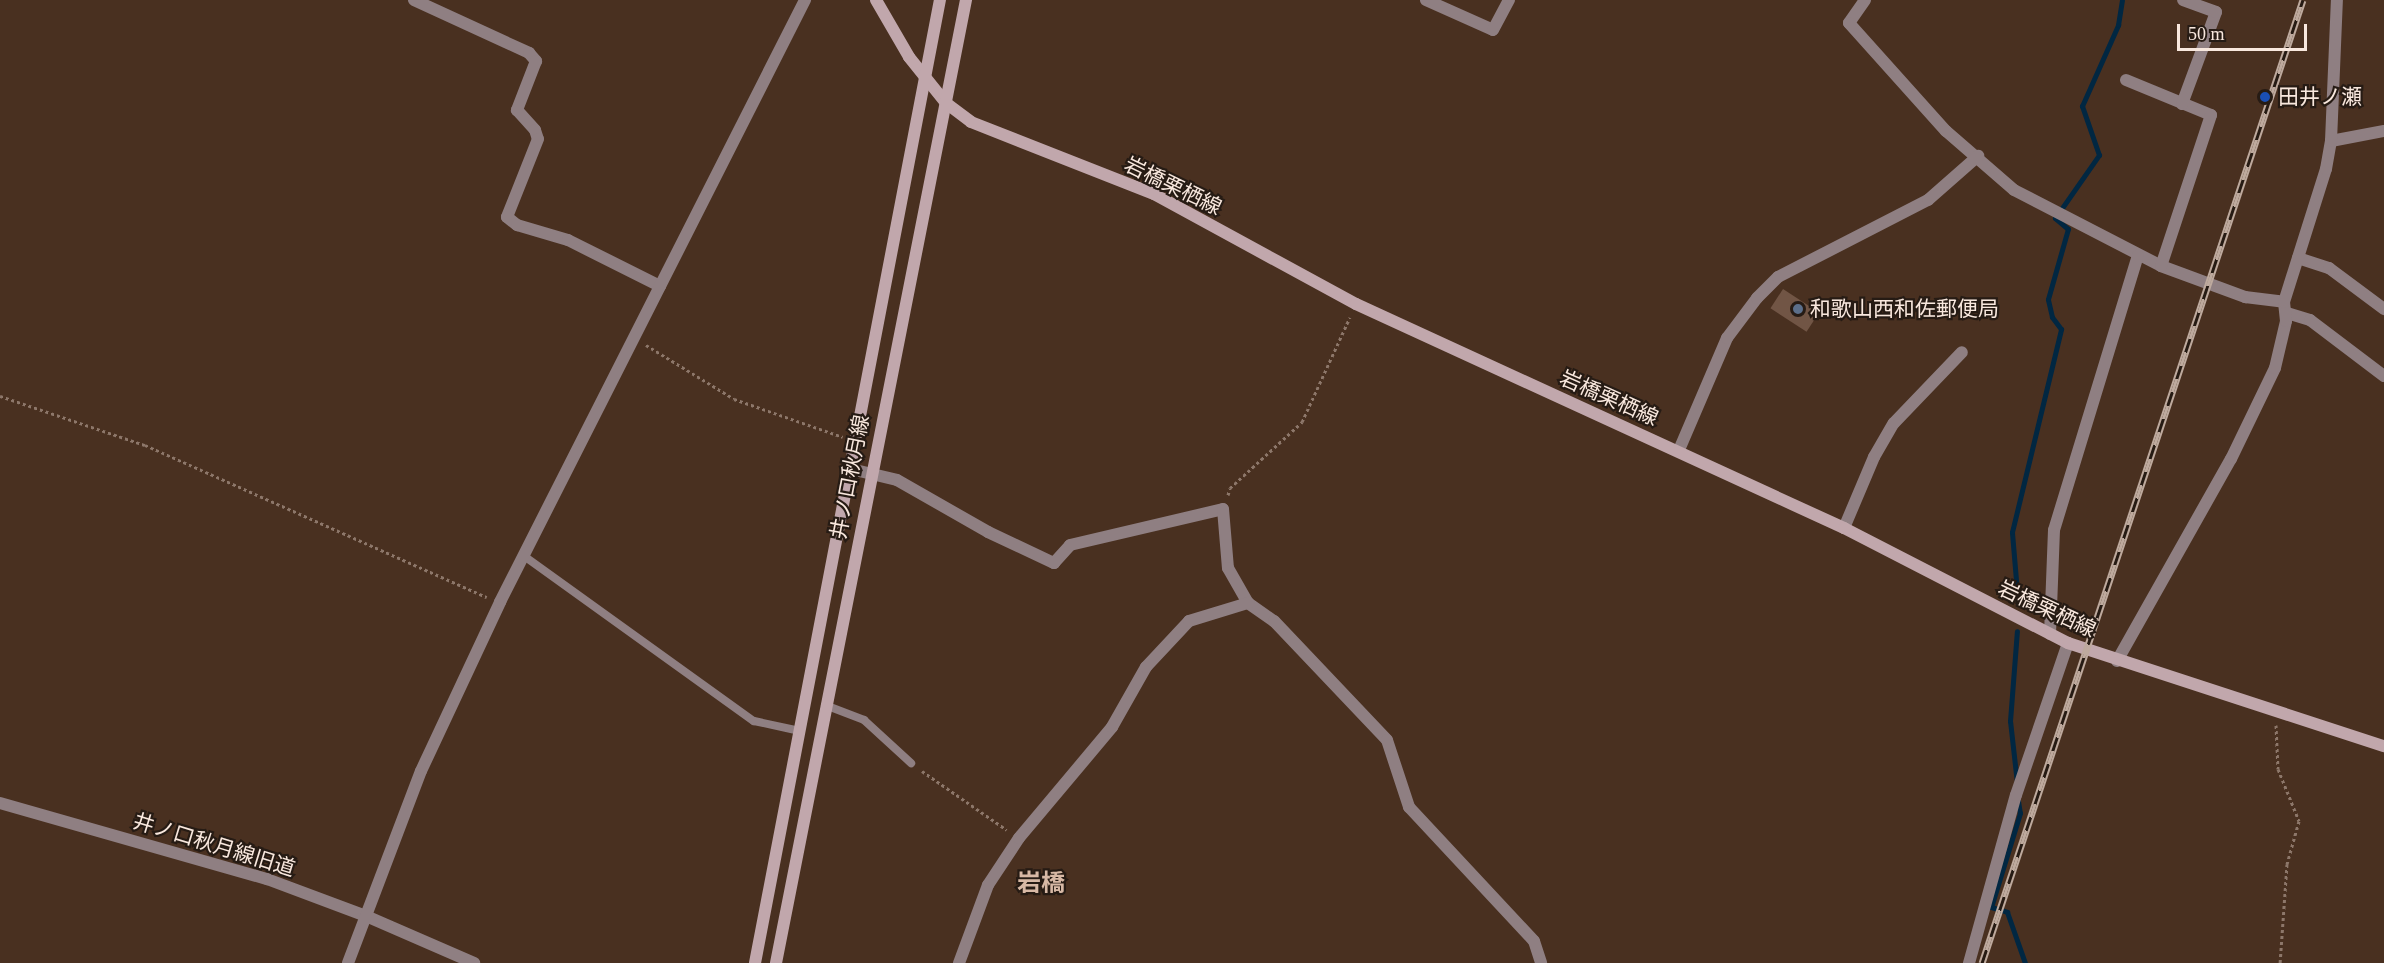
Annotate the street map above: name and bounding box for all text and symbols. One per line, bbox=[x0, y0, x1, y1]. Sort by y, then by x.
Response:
scale bar bbox=[2180, 12, 2310, 50]
text: 50 m bbox=[2188, 24, 2225, 44]
place label: 田井ノ瀬 bbox=[2278, 84, 2362, 110]
marker: 田井ノ瀬 bbox=[2256, 88, 2274, 106]
street label: 岩橋栗栖線 bbox=[1120, 152, 1226, 220]
place label: 和歌山西和佐郵便局 bbox=[1810, 296, 1999, 322]
marker: 和歌山西和佐郵便局 bbox=[1791, 302, 1805, 316]
street label: 岩橋栗栖線 bbox=[1556, 365, 1662, 431]
street label: 井ノ口秋月線 bbox=[826, 413, 874, 541]
street label: 岩橋栗栖線 bbox=[1994, 575, 2100, 643]
street label: 井ノ口秋月線旧道 bbox=[130, 808, 298, 882]
district label: 岩橋 bbox=[1017, 870, 1065, 898]

